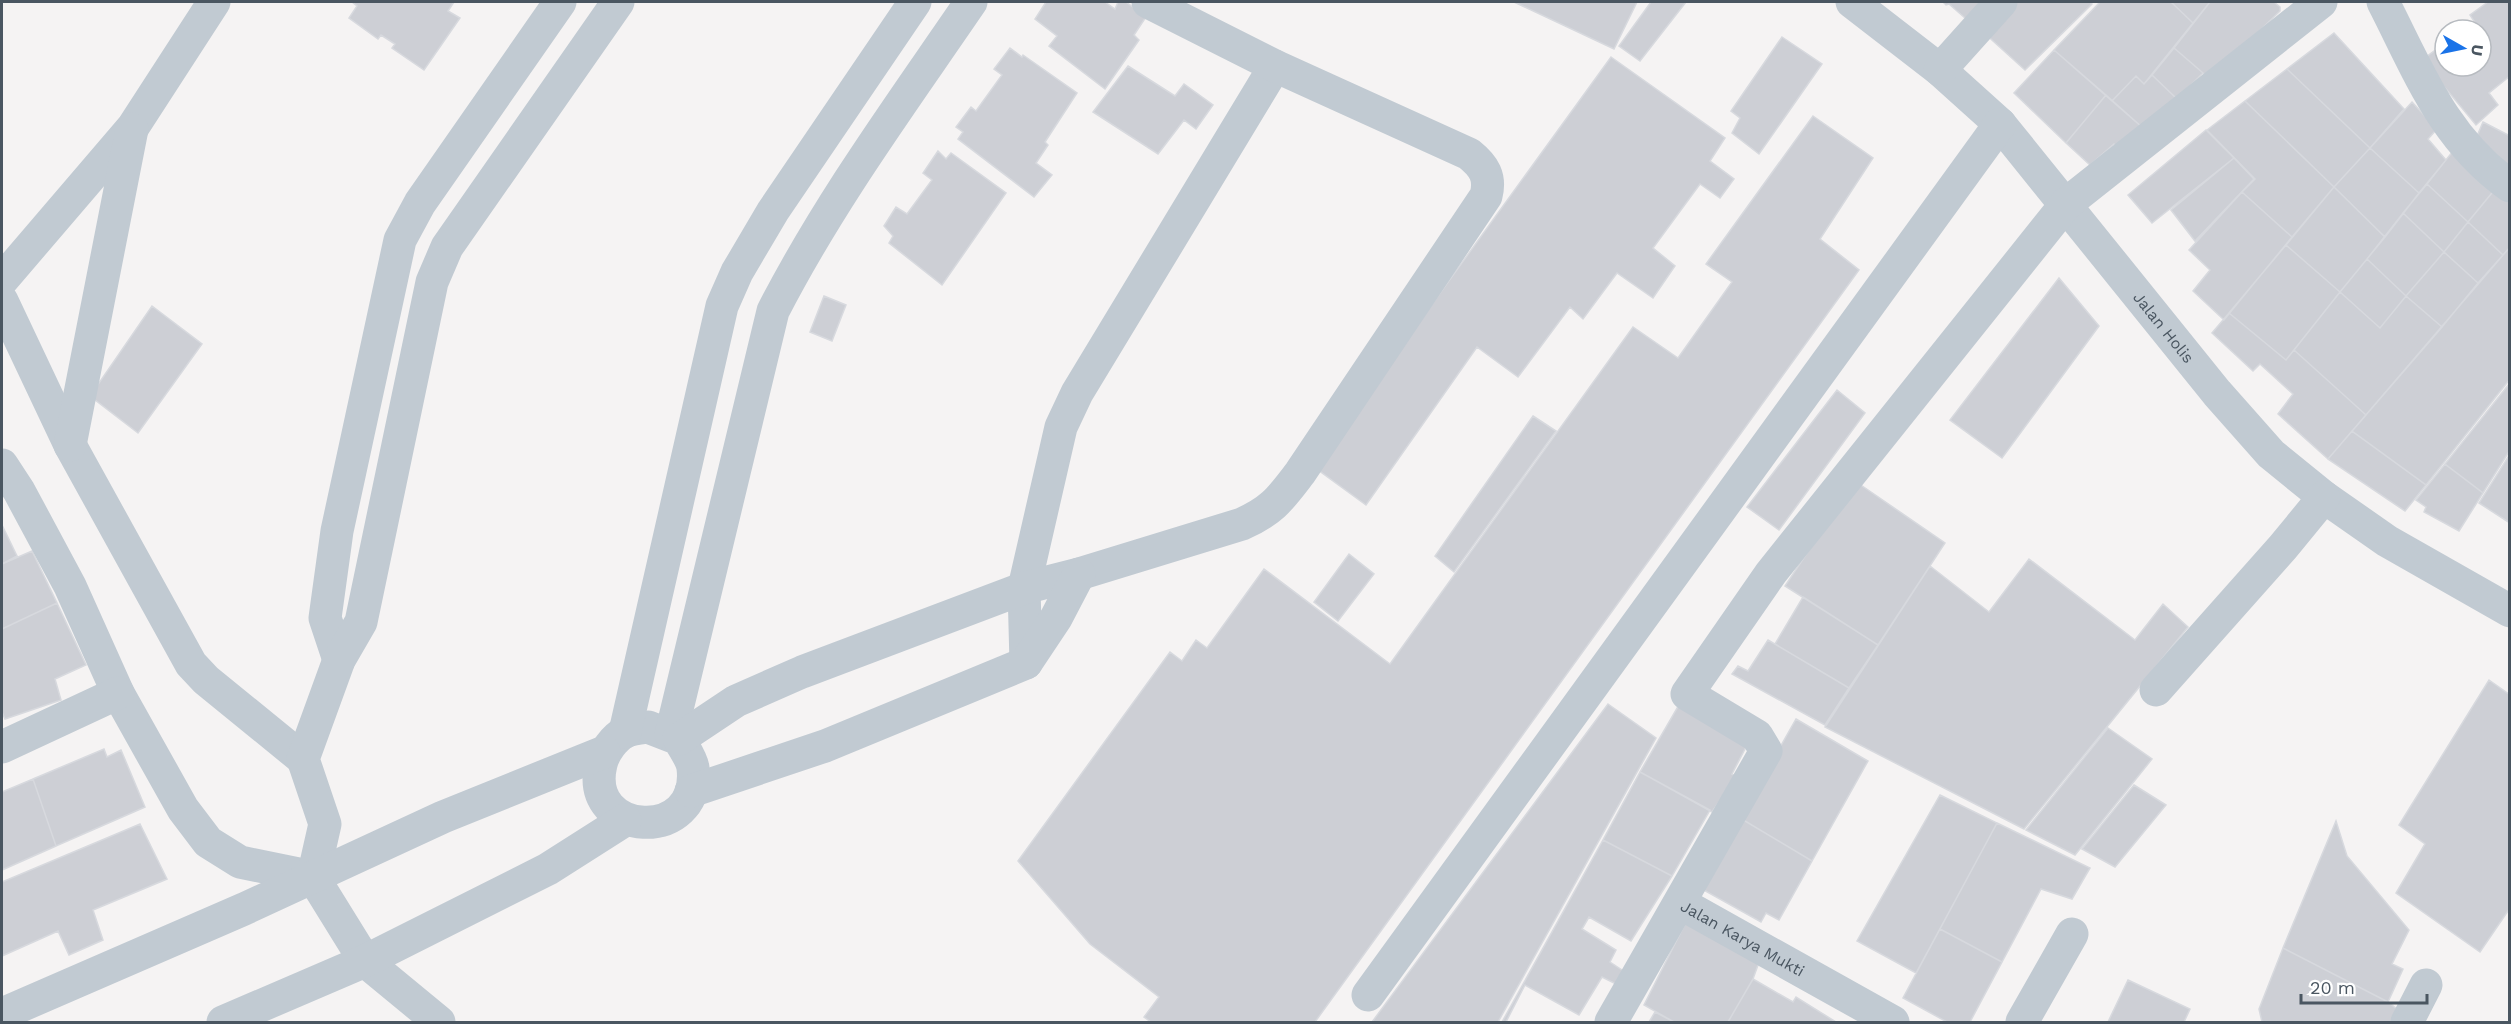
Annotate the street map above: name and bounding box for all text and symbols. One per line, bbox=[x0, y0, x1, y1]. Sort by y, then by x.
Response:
north arrow bbox=[2433, 18, 2493, 78]
text: U bbox=[2467, 43, 2488, 57]
street label: Jalan Holis bbox=[2129, 288, 2198, 367]
street label: Jalan Karya Mukti bbox=[1677, 896, 1808, 981]
scale bar bbox=[2301, 967, 2427, 1005]
text: 20 m bbox=[2310, 977, 2355, 998]

